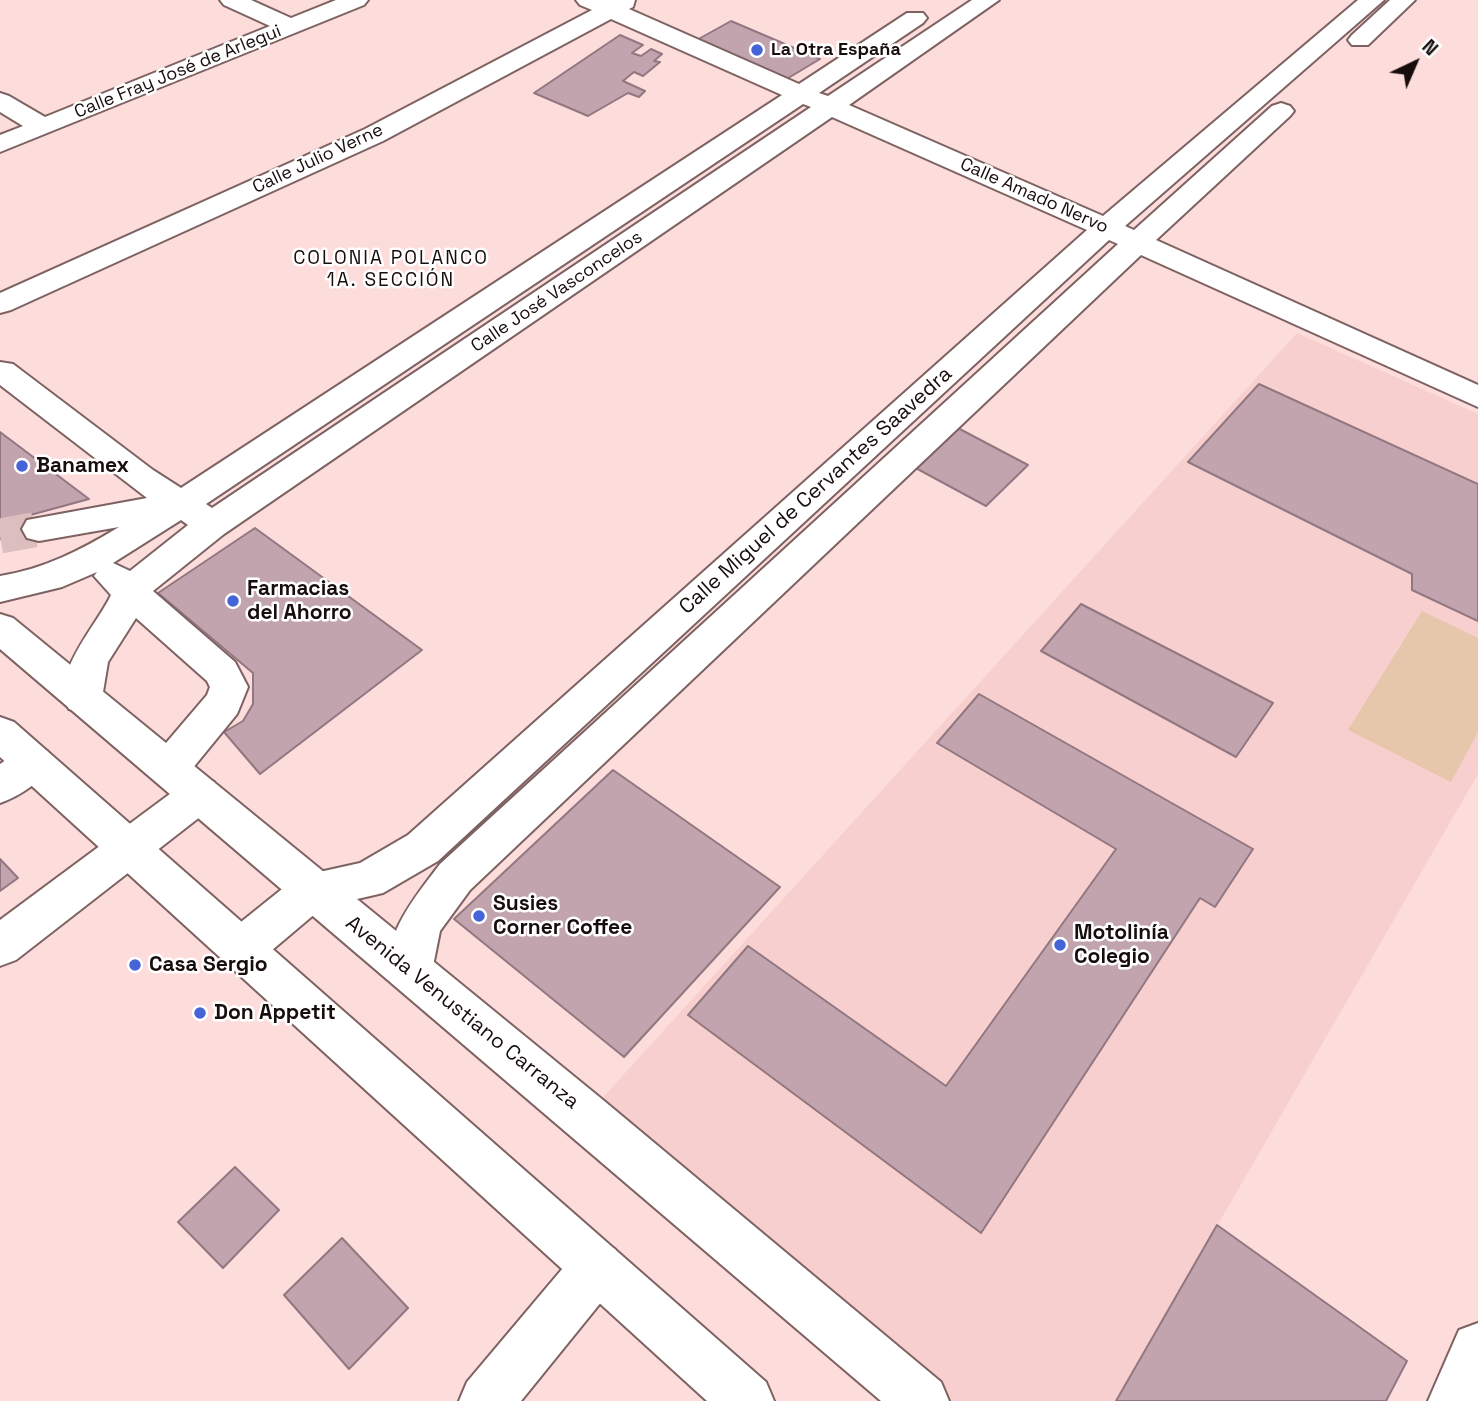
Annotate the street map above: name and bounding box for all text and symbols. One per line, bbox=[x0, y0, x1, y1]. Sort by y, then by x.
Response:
street label: Calle Fray José de Arlegui bbox=[71, 21, 285, 123]
north arrow bbox=[1380, 28, 1450, 98]
text: N bbox=[1417, 34, 1443, 61]
place label: La Otra España bbox=[771, 39, 901, 61]
marker: La Otra España bbox=[749, 42, 765, 58]
street label: Calle Julio Verne bbox=[249, 119, 387, 199]
street label: Calle Amado Nervo bbox=[956, 154, 1112, 238]
street label: Calle José Vasconcelos bbox=[467, 227, 647, 357]
district label: COLONIA POLANCO 1A. SECCIÓN bbox=[295, 248, 487, 292]
street label: Calle Miguel de Cervantes Saavedra bbox=[674, 362, 958, 620]
place label: Banamex bbox=[36, 453, 129, 479]
marker: Banamex bbox=[14, 458, 30, 474]
place label: Farmacias del Ahorro bbox=[247, 576, 352, 626]
marker: Farmacias del Ahorro bbox=[225, 593, 241, 609]
place label: Susies Corner Coffee bbox=[493, 891, 632, 941]
marker: Susies Corner Coffee bbox=[471, 908, 487, 924]
street label: Avenida Venustiano Carranza bbox=[340, 911, 584, 1115]
place label: Motolinía Colegio bbox=[1074, 920, 1169, 970]
marker: Motolinía Colegio bbox=[1052, 937, 1068, 953]
place label: Casa Sergio bbox=[149, 952, 268, 978]
marker: Casa Sergio bbox=[127, 957, 143, 973]
place label: Don Appetit bbox=[214, 1000, 336, 1026]
marker: Don Appetit bbox=[192, 1005, 208, 1021]

